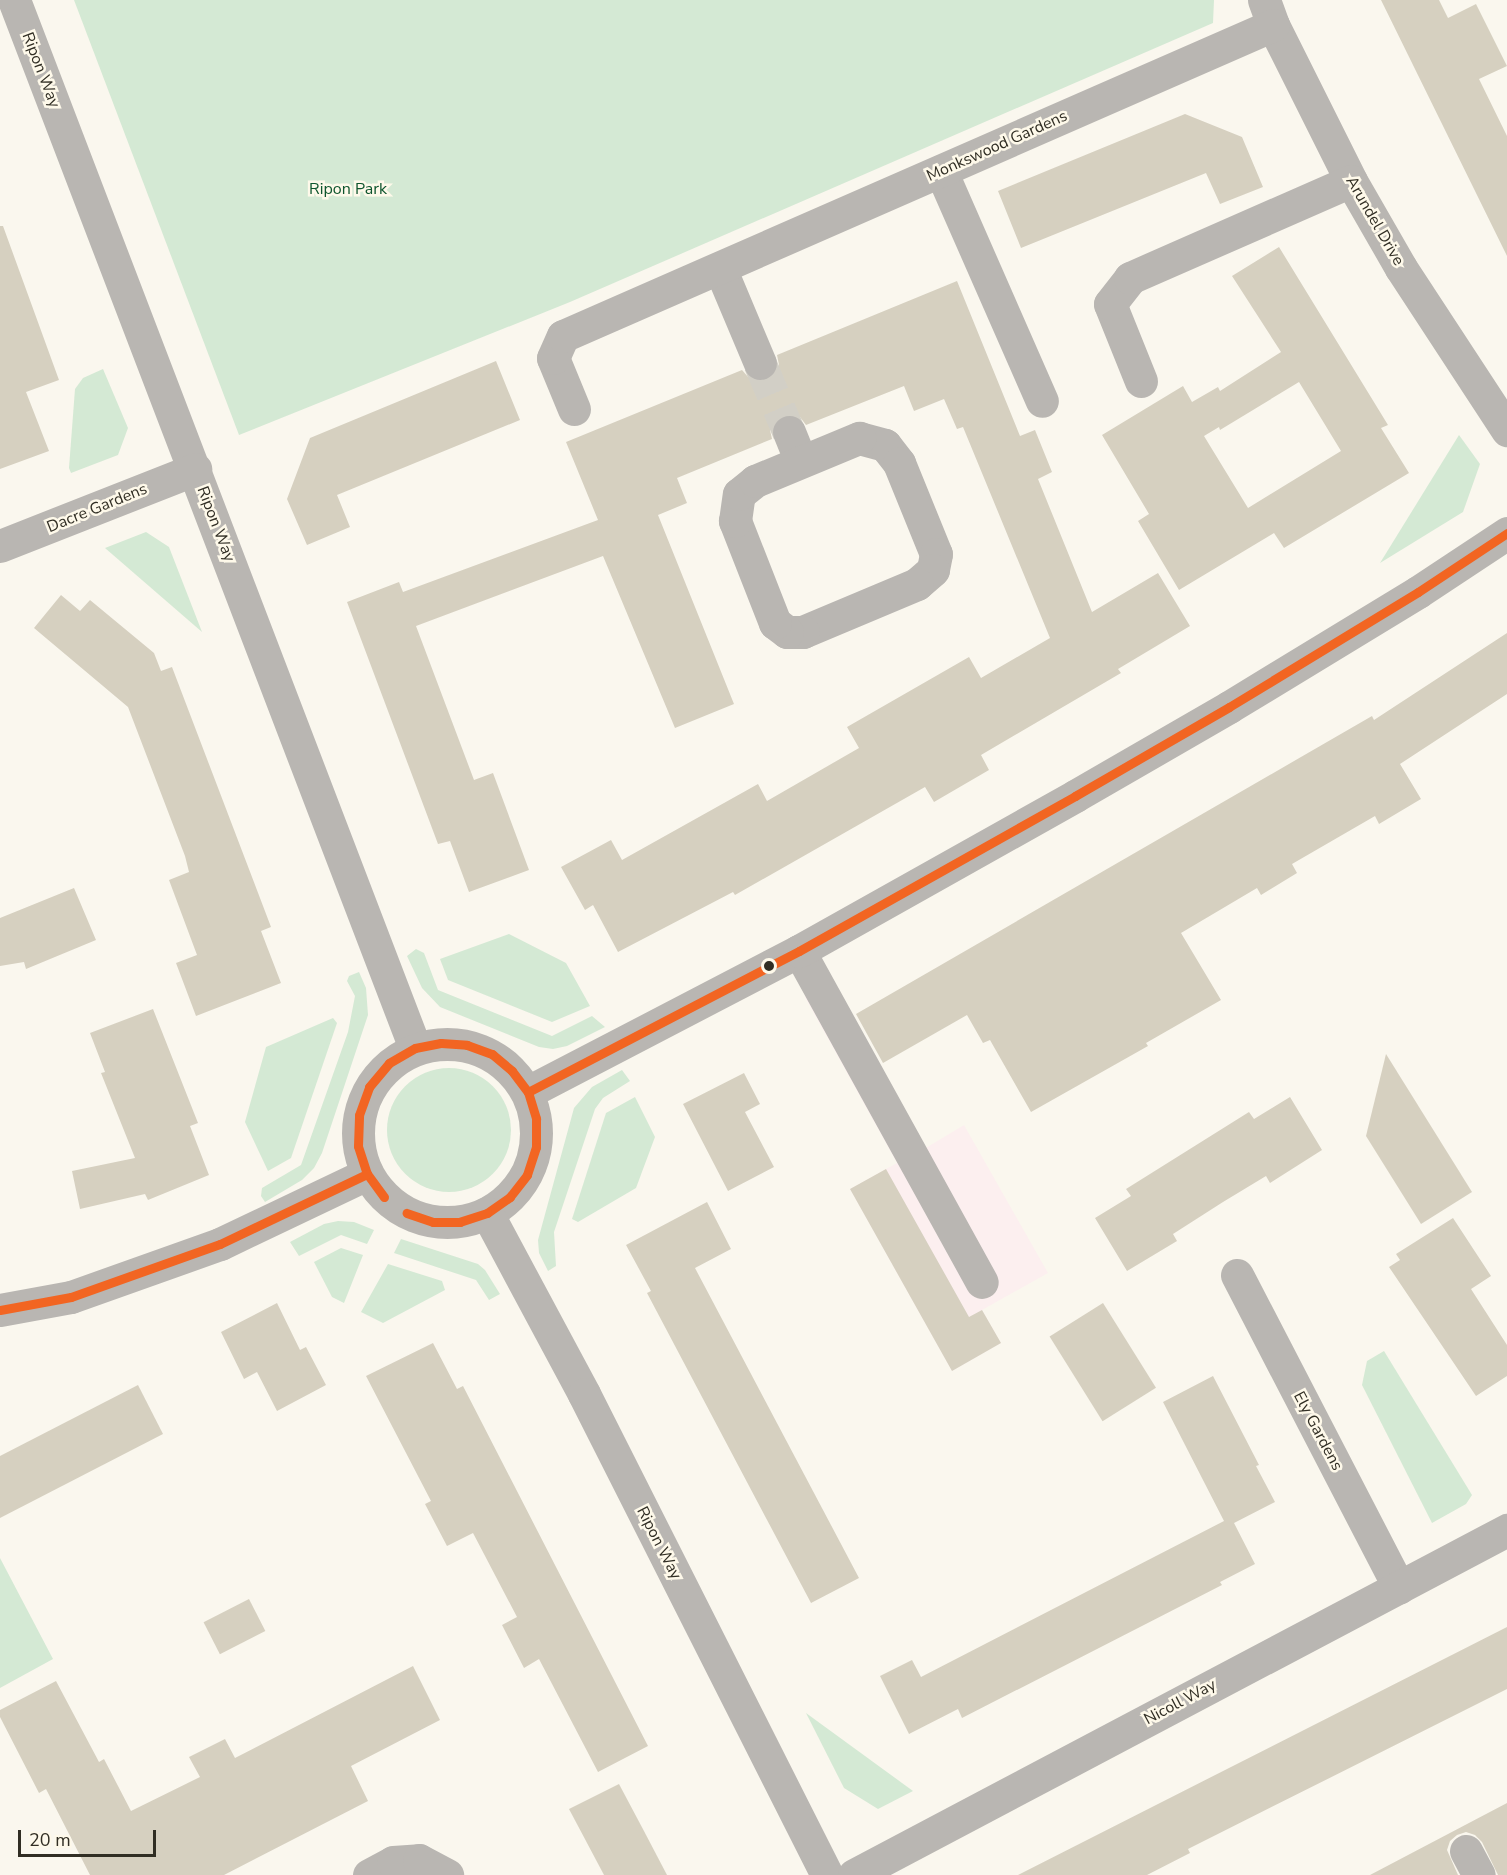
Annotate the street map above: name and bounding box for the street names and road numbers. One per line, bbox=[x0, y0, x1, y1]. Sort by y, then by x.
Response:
street label: Ripon Way bbox=[18, 30, 64, 110]
street label: Monkswood Gardens bbox=[924, 106, 1070, 186]
street label: Arundel Drive bbox=[1342, 173, 1408, 269]
street label: Dacre Gardens bbox=[44, 479, 150, 537]
street label: Ripon Way bbox=[193, 484, 239, 564]
street label: Ely Gardens bbox=[1289, 1388, 1347, 1474]
street label: Ripon Way bbox=[632, 1503, 686, 1583]
street label: Nicoll Way bbox=[1141, 1675, 1219, 1729]

